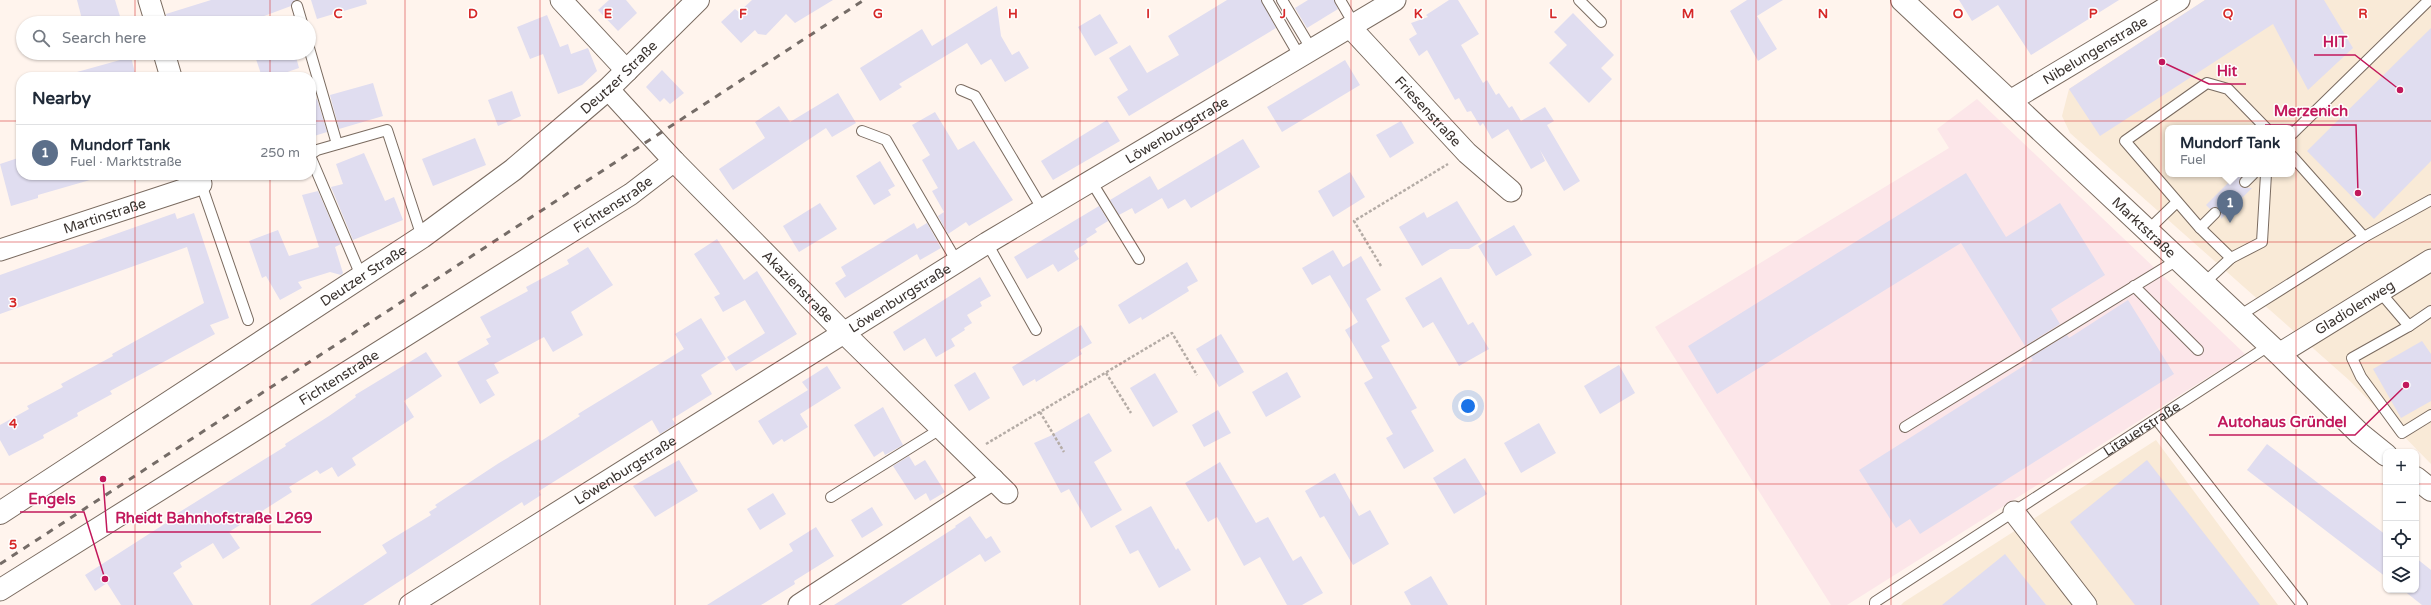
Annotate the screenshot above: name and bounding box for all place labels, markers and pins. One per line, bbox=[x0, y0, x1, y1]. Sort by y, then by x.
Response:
callout: HIT bbox=[2314, 28, 2355, 55]
callout: Hit bbox=[2209, 57, 2246, 84]
callout: Merzenich bbox=[2265, 98, 2356, 125]
pin: 1 bbox=[2217, 190, 2243, 223]
callout: Autohaus Gründel bbox=[2209, 408, 2355, 435]
callout: Engels bbox=[20, 485, 84, 512]
callout: Rheidt Bahnhofstraße L269 bbox=[107, 505, 321, 532]

